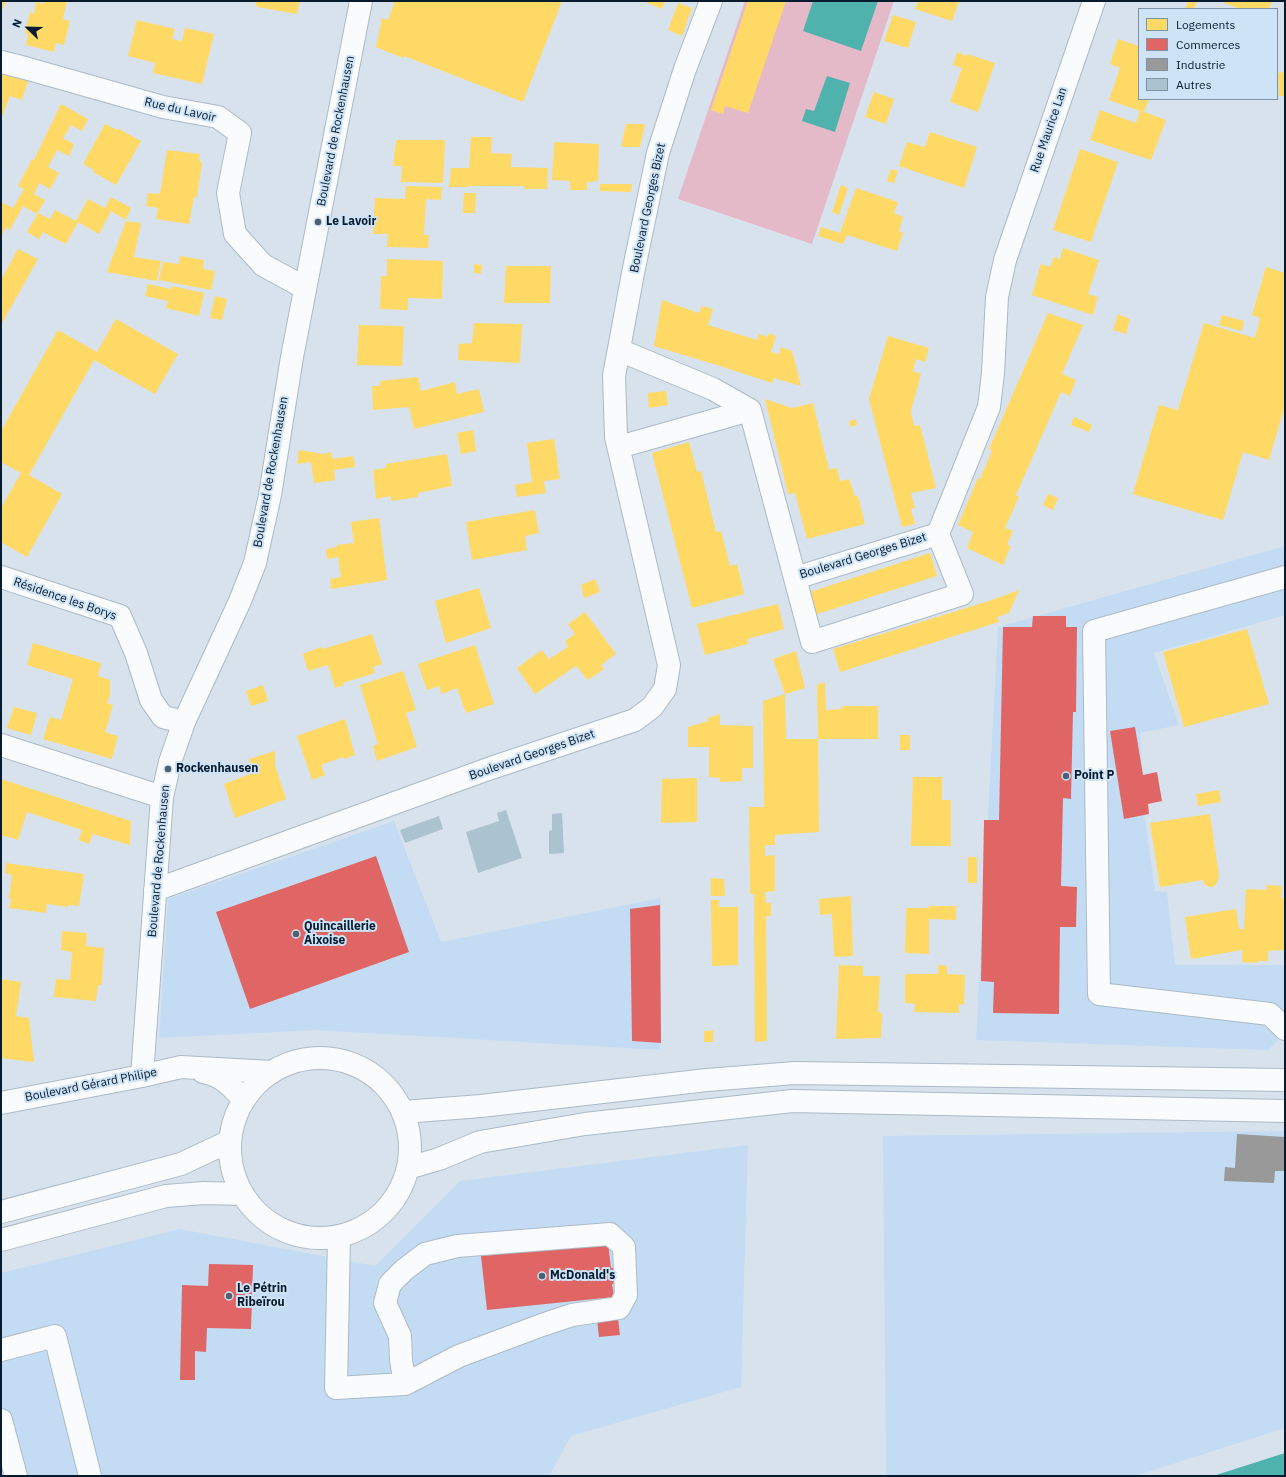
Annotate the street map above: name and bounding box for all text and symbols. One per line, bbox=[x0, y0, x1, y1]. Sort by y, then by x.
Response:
north arrow bbox=[8, 8, 48, 48]
legend bbox=[1138, 8, 1278, 100]
text: N bbox=[9, 17, 25, 30]
text: Logements bbox=[1176, 17, 1235, 32]
text: Commerces bbox=[1176, 37, 1240, 52]
street label: Boulevard de Rockenhausen bbox=[314, 55, 358, 207]
text: Industrie bbox=[1176, 57, 1225, 72]
text: Autres bbox=[1176, 77, 1212, 92]
street label: Rue Maurice Lan bbox=[1028, 86, 1070, 174]
street label: Rue du Lavoir bbox=[143, 95, 217, 125]
street label: Boulevard Georges Bizet bbox=[627, 142, 669, 274]
place label: Le Lavoir bbox=[326, 215, 376, 229]
marker: Le Lavoir bbox=[313, 217, 323, 227]
street label: Boulevard de Rockenhausen bbox=[251, 395, 291, 549]
street label: Boulevard Georges Bizet bbox=[798, 530, 928, 582]
street label: Résidence les Borys bbox=[12, 575, 118, 623]
street label: Boulevard Georges Bizet bbox=[467, 727, 597, 783]
place label: Rockenhausen bbox=[176, 762, 258, 776]
marker: Rockenhausen bbox=[163, 764, 173, 774]
place label: Point P bbox=[1074, 769, 1114, 783]
marker: Point P bbox=[1061, 771, 1071, 781]
street label: Boulevard de Rockenhausen bbox=[145, 784, 173, 938]
place label: Quincaillerie Aixoise bbox=[304, 920, 376, 948]
marker: Quincaillerie Aixoise bbox=[291, 929, 301, 939]
street label: Boulevard Gérard Philipe bbox=[24, 1065, 158, 1105]
place label: McDonald's bbox=[550, 1269, 615, 1283]
marker: McDonald's bbox=[537, 1271, 547, 1281]
place label: Le Pétrin Ribeïrou bbox=[237, 1282, 287, 1310]
marker: Le Pétrin Ribeïrou bbox=[224, 1291, 234, 1301]

